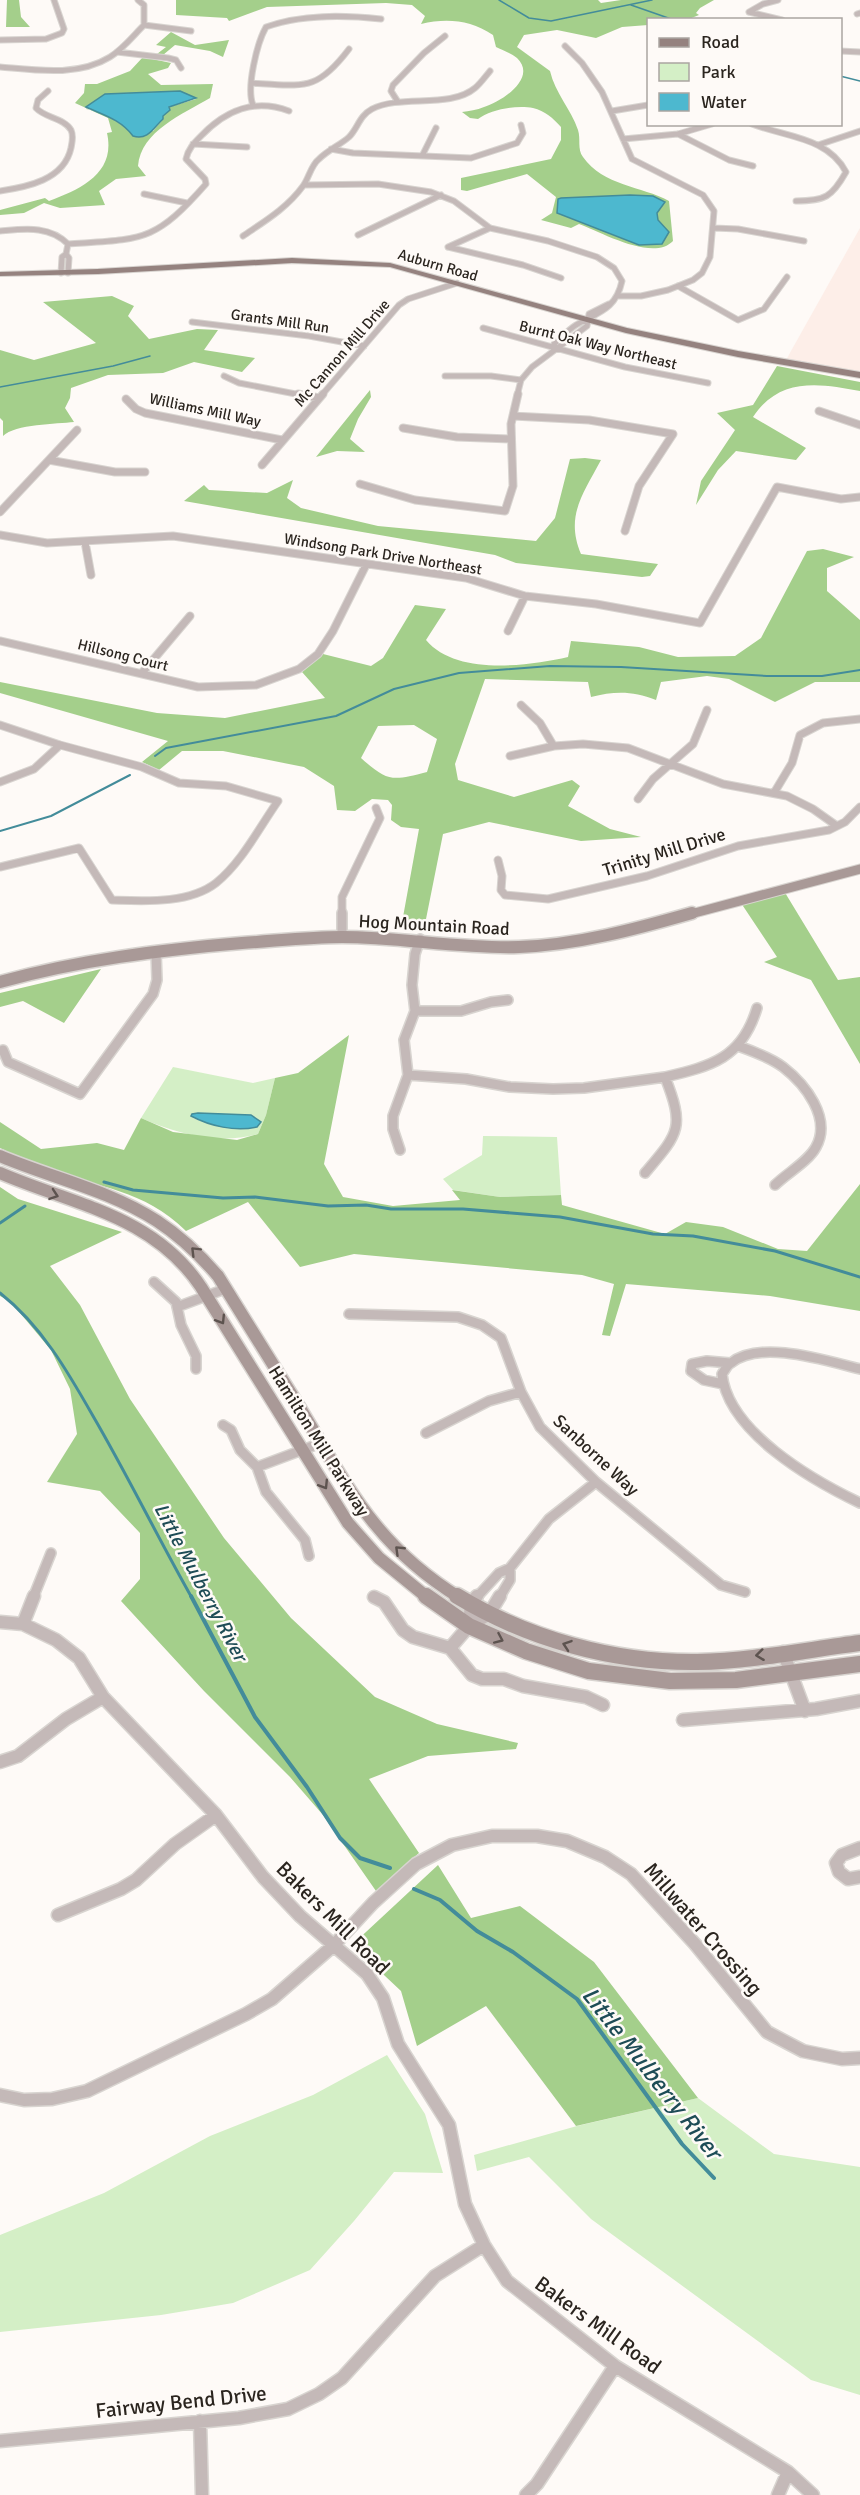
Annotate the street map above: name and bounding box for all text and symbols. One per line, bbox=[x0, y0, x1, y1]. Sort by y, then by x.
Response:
legend bbox=[647, 18, 842, 126]
text: Road bbox=[701, 31, 740, 53]
text: Park bbox=[701, 61, 736, 83]
text: Water bbox=[701, 91, 747, 113]
street label: Auburn Road bbox=[396, 245, 480, 285]
street label: Mc Cannon Mill Drive bbox=[290, 296, 394, 410]
street label: Grants Mill Run bbox=[230, 305, 330, 337]
street label: Burnt Oak Way Northeast bbox=[517, 317, 679, 373]
street label: Williams Mill Way bbox=[148, 389, 262, 431]
street label: Windsong Park Drive Northeast bbox=[283, 529, 483, 579]
street label: Hillsong Court bbox=[76, 635, 170, 675]
street label: Trinity Mill Drive bbox=[600, 823, 728, 881]
street label: Hog Mountain Road bbox=[358, 910, 510, 940]
one-way arrow bbox=[48, 1187, 59, 1200]
one-way arrow bbox=[192, 1247, 202, 1258]
one-way arrow bbox=[214, 1314, 226, 1324]
street label: Hamilton Mill Parkway bbox=[264, 1362, 375, 1521]
street label: Sanborne Way bbox=[549, 1410, 644, 1501]
one-way arrow bbox=[317, 1479, 329, 1489]
water label: Little Mulberry River bbox=[148, 1499, 254, 1668]
one-way arrow bbox=[395, 1546, 405, 1557]
one-way arrow bbox=[493, 1632, 504, 1644]
one-way arrow bbox=[562, 1639, 573, 1652]
one-way arrow bbox=[756, 1648, 765, 1661]
street label: Bakers Mill Road bbox=[271, 1856, 395, 1980]
street label: Millwater Crossing bbox=[638, 1857, 768, 2001]
water label: Little Mulberry River bbox=[575, 1981, 731, 2168]
street label: Bakers Mill Road bbox=[530, 2270, 666, 2380]
street label: Fairway Bend Drive bbox=[94, 2380, 268, 2424]

